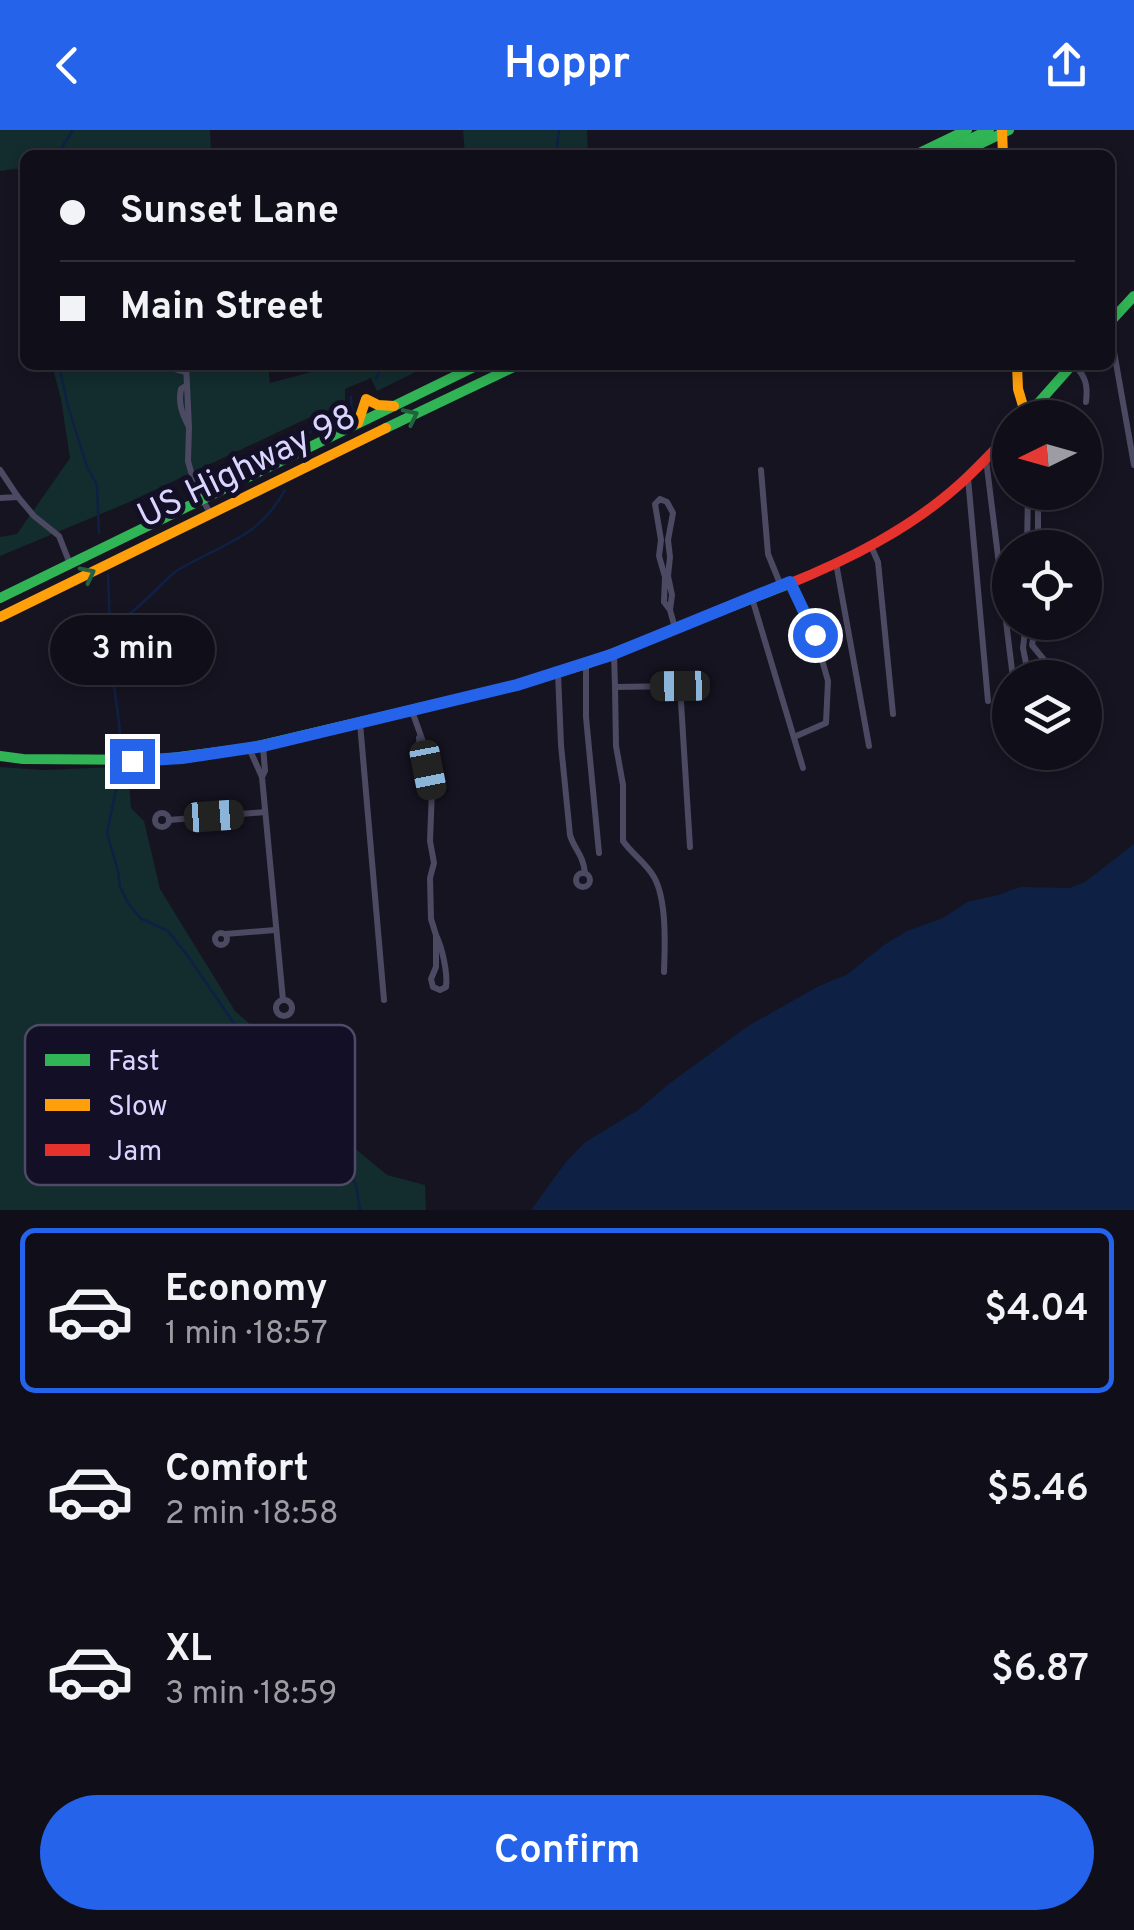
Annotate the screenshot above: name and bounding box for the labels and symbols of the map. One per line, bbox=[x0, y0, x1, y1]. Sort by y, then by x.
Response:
street label: US Highway 98 bbox=[131, 396, 364, 540]
north arrow bbox=[992, 400, 1102, 510]
one-way arrow bbox=[401, 409, 419, 429]
one-way arrow bbox=[77, 567, 95, 587]
route start bbox=[793, 613, 838, 658]
callout: 3 min bbox=[49, 616, 214, 686]
car bbox=[650, 670, 710, 702]
car bbox=[408, 738, 448, 802]
route end bbox=[110, 739, 155, 784]
car bbox=[183, 799, 245, 833]
legend bbox=[25, 1025, 355, 1185]
text: Fast bbox=[108, 1045, 160, 1081]
text: Slow bbox=[108, 1090, 167, 1126]
text: Jam bbox=[108, 1135, 162, 1171]

